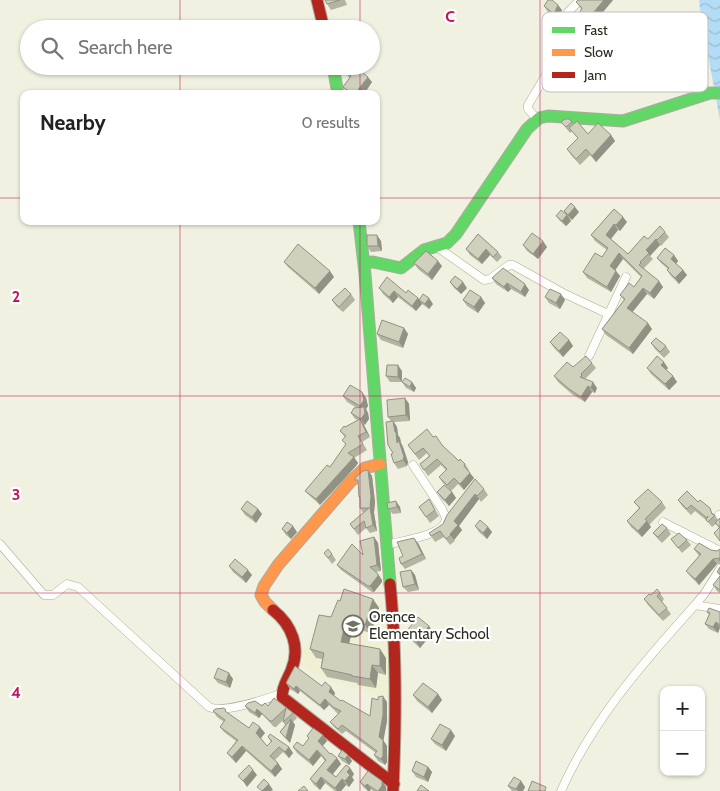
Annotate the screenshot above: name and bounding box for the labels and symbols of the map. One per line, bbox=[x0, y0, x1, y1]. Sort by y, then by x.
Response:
text: C bbox=[445, 7, 455, 26]
legend bbox=[542, 12, 708, 92]
text: Fast bbox=[584, 21, 608, 39]
text: Slow bbox=[584, 43, 613, 61]
text: Jam bbox=[583, 66, 606, 84]
text: 2 bbox=[12, 287, 20, 306]
text: 3 bbox=[12, 485, 20, 504]
place label: Orence Elementary School bbox=[369, 608, 490, 643]
school or university icon: Orence Elementary School bbox=[341, 614, 365, 638]
text: 4 bbox=[11, 683, 21, 702]

